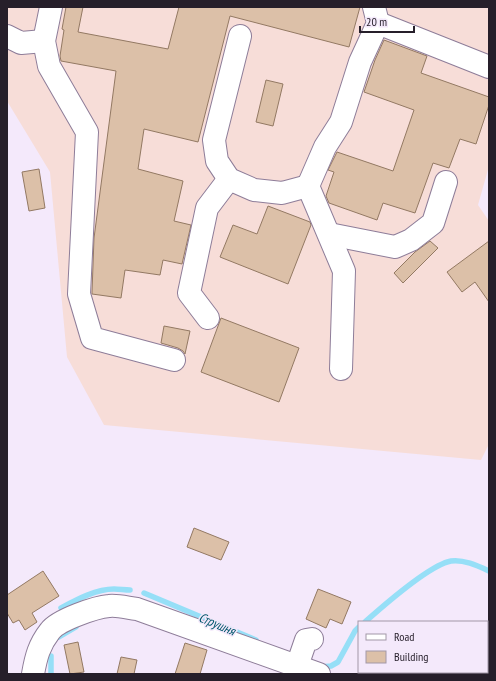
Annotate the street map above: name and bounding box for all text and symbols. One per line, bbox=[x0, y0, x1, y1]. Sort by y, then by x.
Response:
scale bar bbox=[360, 8, 414, 34]
text: 20 m bbox=[366, 14, 387, 29]
water label: Струшня bbox=[196, 609, 239, 640]
legend bbox=[358, 621, 488, 673]
text: Road bbox=[394, 629, 414, 644]
text: Building bbox=[394, 649, 429, 664]

